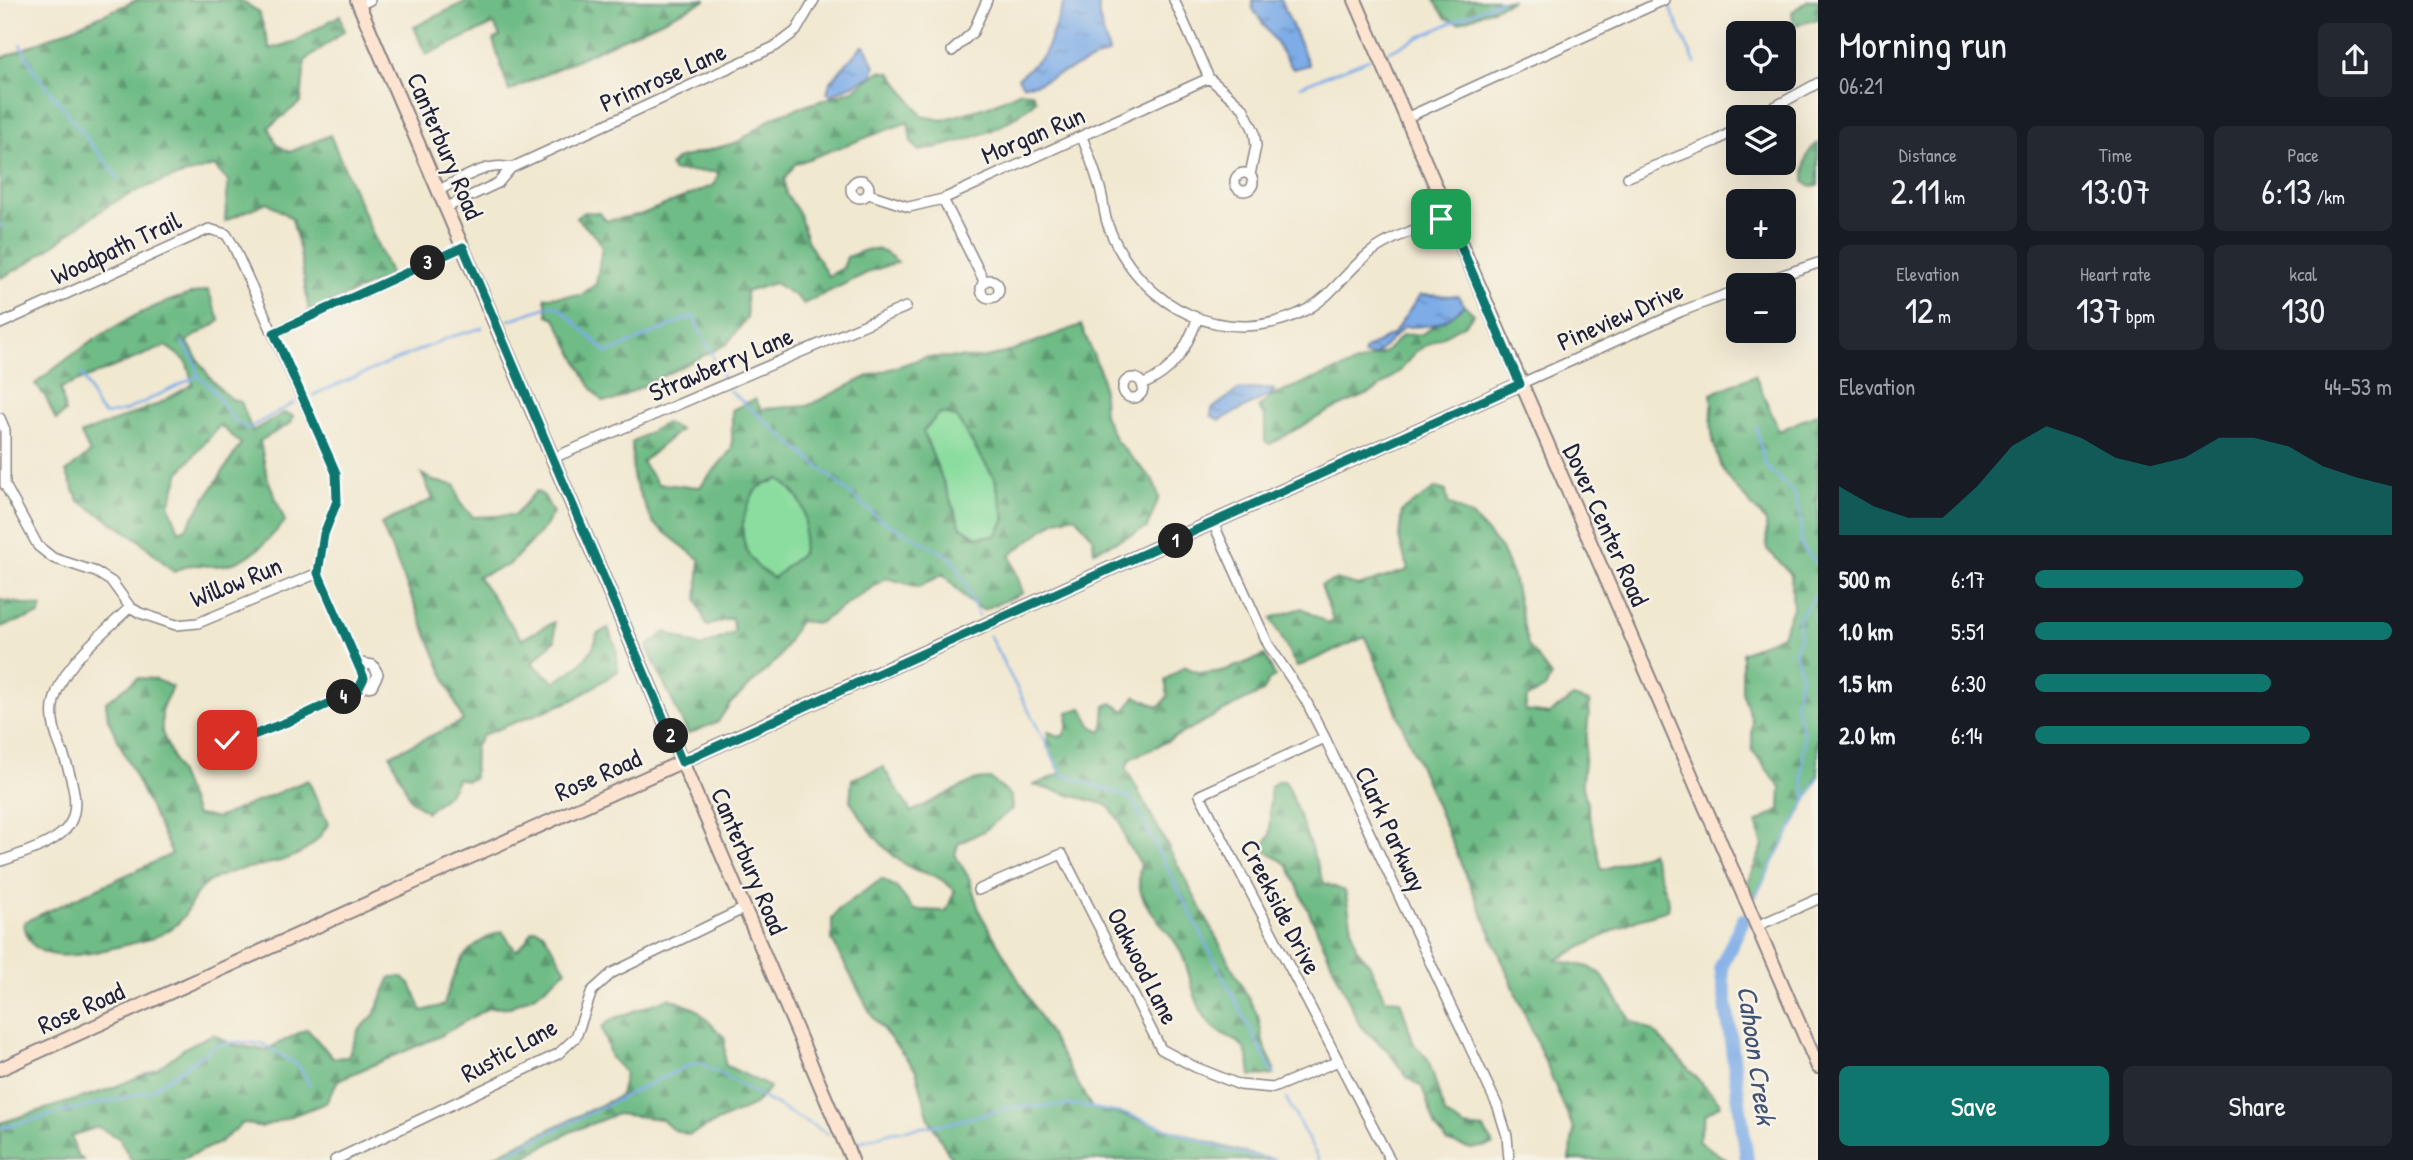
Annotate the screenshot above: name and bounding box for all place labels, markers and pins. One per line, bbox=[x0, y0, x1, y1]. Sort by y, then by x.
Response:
pin bbox=[1411, 189, 1471, 249]
pin: 3 bbox=[410, 246, 446, 280]
pin: 1 bbox=[1158, 524, 1194, 558]
pin: 4 bbox=[326, 680, 362, 714]
pin bbox=[197, 710, 257, 770]
pin: 2 bbox=[654, 718, 688, 754]

